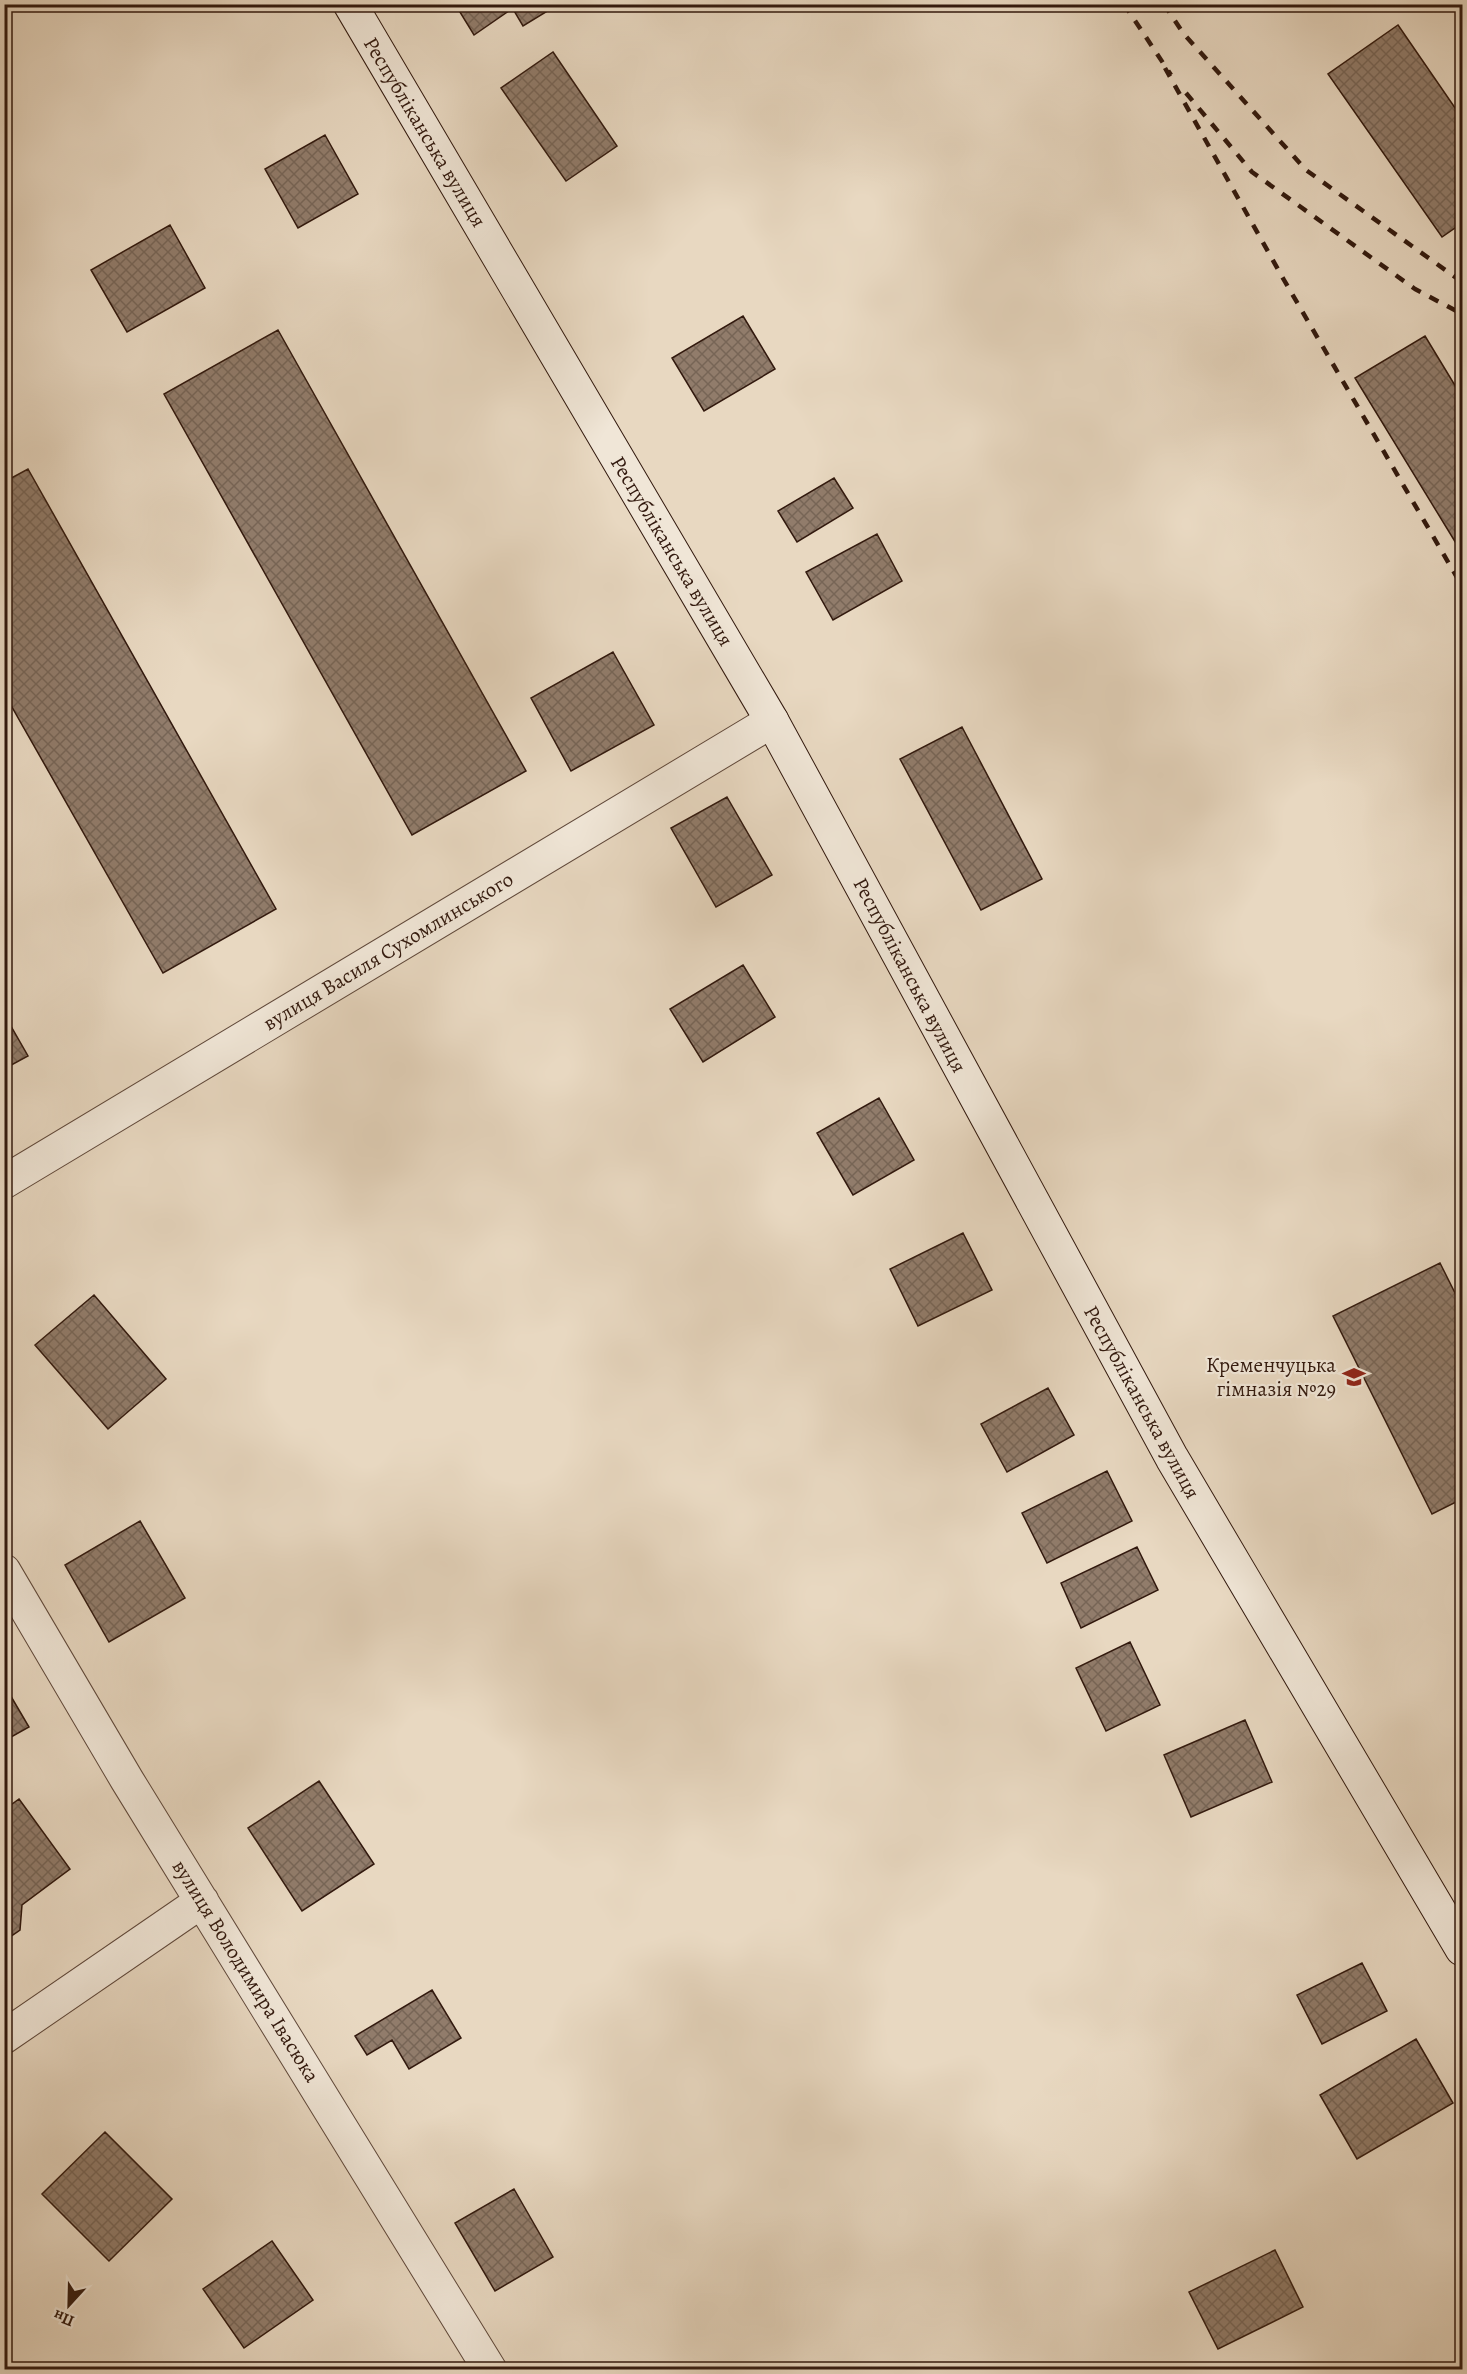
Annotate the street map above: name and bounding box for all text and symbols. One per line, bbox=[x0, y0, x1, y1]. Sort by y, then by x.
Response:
street label: Республіканська вулиця bbox=[357, 32, 493, 232]
street label: Республіканська вулиця bbox=[604, 451, 740, 651]
street label: вулиця Василя Сухомлинського bbox=[258, 865, 518, 1037]
street label: Республіканська вулиця bbox=[847, 873, 973, 1077]
street label: Республіканська вулиця bbox=[1077, 1300, 1207, 1504]
place label: Кременчуцька гімназія №29 bbox=[1206, 1351, 1336, 1403]
school or university icon: Кременчуцька гімназія №29 bbox=[1341, 1364, 1367, 1390]
street label: вулиця Володимира Івасюка bbox=[166, 1854, 326, 2088]
north arrow bbox=[39, 2275, 99, 2335]
text: Пн bbox=[50, 2304, 78, 2332]

